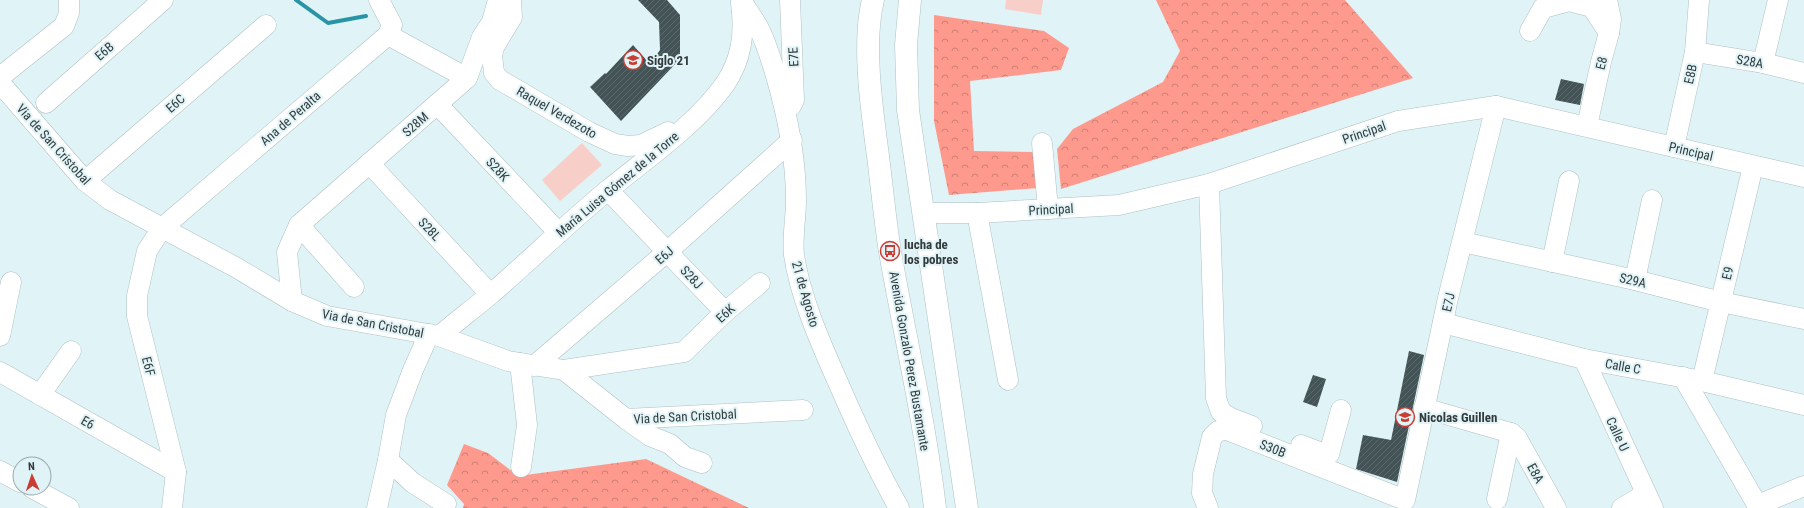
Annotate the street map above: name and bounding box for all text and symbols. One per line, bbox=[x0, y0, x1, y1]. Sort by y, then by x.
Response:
street label: E6B bbox=[92, 39, 117, 64]
street label: E7E bbox=[786, 47, 801, 67]
school or university icon: Siglo 21 bbox=[622, 49, 644, 71]
street label: S28A bbox=[1735, 52, 1765, 71]
place label: Siglo 21 bbox=[647, 53, 690, 68]
street label: E8 bbox=[1593, 55, 1610, 71]
street label: E8B bbox=[1681, 63, 1700, 85]
street label: Raquel Verdezoto bbox=[514, 83, 599, 141]
street label: Ana de Peralta bbox=[257, 88, 323, 149]
street label: E6C bbox=[163, 91, 188, 116]
street label: Via de San Cristobal bbox=[13, 101, 94, 188]
street label: S28M bbox=[399, 109, 431, 140]
street label: Principal bbox=[1340, 118, 1388, 147]
street label: María Luisa Gómez de la Torre bbox=[553, 129, 682, 240]
street label: Principal bbox=[1667, 139, 1715, 164]
street label: S28K bbox=[483, 154, 513, 185]
street label: Principal bbox=[1028, 201, 1074, 218]
street label: S28L bbox=[415, 215, 444, 244]
place label: lucha de los pobres bbox=[904, 237, 958, 267]
bus stop icon: lucha de los pobres bbox=[879, 240, 901, 262]
street label: E6J bbox=[652, 243, 676, 267]
street label: 21 de Agosto bbox=[789, 259, 822, 329]
street label: S28J bbox=[677, 263, 706, 292]
street label: E9 bbox=[1719, 265, 1736, 281]
street label: Avenida Gonzalo Perez Bustamante bbox=[886, 270, 933, 452]
street label: S29A bbox=[1618, 270, 1648, 291]
street label: E7J bbox=[1439, 291, 1458, 313]
street label: E6K bbox=[713, 301, 738, 326]
street label: Via de San Cristobal bbox=[321, 306, 425, 341]
street label: E6F bbox=[139, 355, 158, 377]
street label: Calle C bbox=[1604, 356, 1642, 377]
street label: Via de San Cristobal bbox=[633, 406, 737, 427]
school or university icon: Nicolas Guillen bbox=[1394, 406, 1416, 428]
place label: Nicolas Guillen bbox=[1419, 410, 1497, 425]
street label: E6 bbox=[78, 413, 97, 432]
street label: Calle U bbox=[1603, 415, 1632, 454]
street label: S30B bbox=[1258, 437, 1288, 460]
north arrow bbox=[12, 456, 52, 496]
text: N bbox=[28, 460, 35, 473]
street label: E8A bbox=[1524, 461, 1547, 486]

